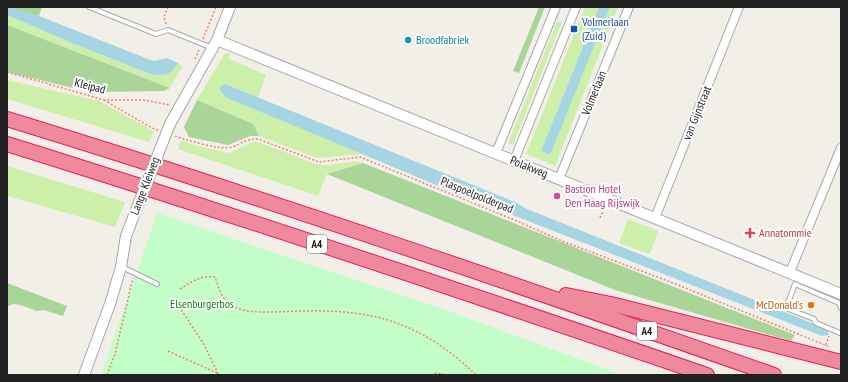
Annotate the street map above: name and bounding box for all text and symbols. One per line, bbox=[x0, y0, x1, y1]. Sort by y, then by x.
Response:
place label: Volmerlaan (Zuid) bbox=[581, 14, 629, 43]
marker: Volmerlaan (Zuid) bbox=[569, 24, 579, 34]
place label: Broodfabriek bbox=[416, 32, 469, 47]
marker: Broodfabriek bbox=[403, 35, 413, 45]
street label: Volmerlaan bbox=[577, 68, 609, 118]
street label: Kleipad bbox=[73, 74, 107, 97]
street label: van Gijnstraat bbox=[679, 83, 714, 142]
street label: Polakweg bbox=[508, 152, 550, 181]
street label: Lange Kleiweg bbox=[127, 155, 162, 217]
street label: Plaspoelpolderpad bbox=[439, 173, 516, 216]
place label: Bastion Hotel Den Haag Rijswijk bbox=[565, 181, 640, 210]
marker: Bastion Hotel Den Haag Rijswijk bbox=[552, 191, 562, 201]
place label: Annatommie bbox=[759, 225, 812, 240]
marker: Annatommie bbox=[744, 227, 756, 239]
road number: A4 bbox=[307, 235, 327, 253]
park label: Elsenburgerbos bbox=[170, 296, 234, 311]
place label: McDonald's bbox=[756, 297, 803, 312]
marker: McDonald's bbox=[806, 300, 816, 310]
road number: A4 bbox=[637, 322, 657, 340]

